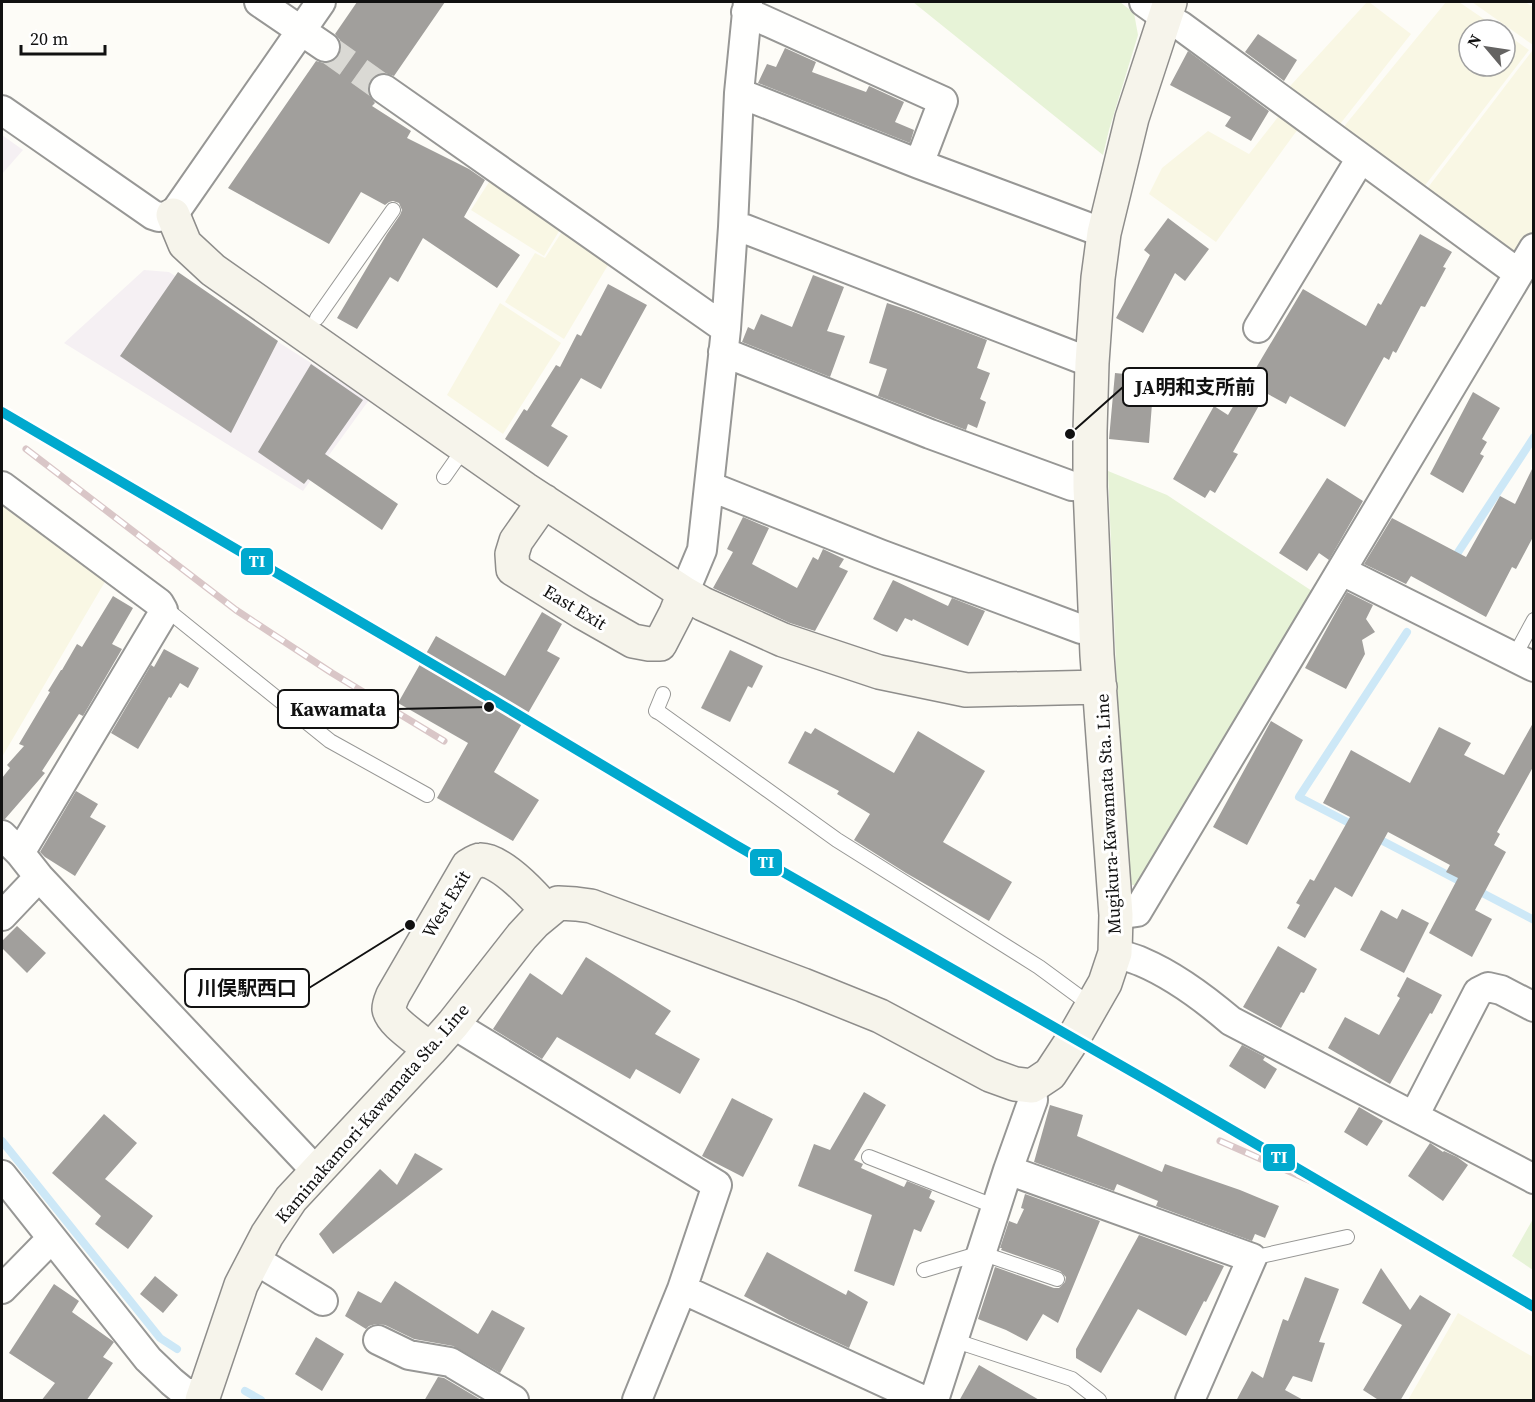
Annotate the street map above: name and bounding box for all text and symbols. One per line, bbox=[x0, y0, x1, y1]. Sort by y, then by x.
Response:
scale bar bbox=[21, 18, 105, 56]
north arrow bbox=[1457, 18, 1517, 78]
text: 20 m bbox=[30, 26, 68, 51]
text: N bbox=[1461, 30, 1486, 51]
callout: JA明和支所前 bbox=[1123, 368, 1267, 406]
text: JA明和支所前 bbox=[1133, 373, 1255, 401]
line badge: TI bbox=[240, 547, 274, 576]
text: TI bbox=[249, 550, 265, 572]
street label: East Exit bbox=[539, 578, 611, 636]
callout: Kawamata bbox=[278, 690, 398, 728]
street label: Mugikura-Kawamata Sta. Line bbox=[1089, 693, 1127, 935]
text: Kawamata bbox=[290, 695, 386, 723]
line badge: TI bbox=[749, 848, 783, 877]
text: TI bbox=[758, 851, 774, 873]
street label: West Exit bbox=[416, 865, 476, 942]
callout: 川俣駅西口 bbox=[185, 969, 309, 1007]
text: 川俣駅西口 bbox=[197, 974, 297, 1002]
street label: Kaminakamori-Kawamata Sta. Line bbox=[269, 998, 475, 1228]
line badge: TI bbox=[1262, 1143, 1296, 1172]
text: TI bbox=[1271, 1146, 1287, 1168]

